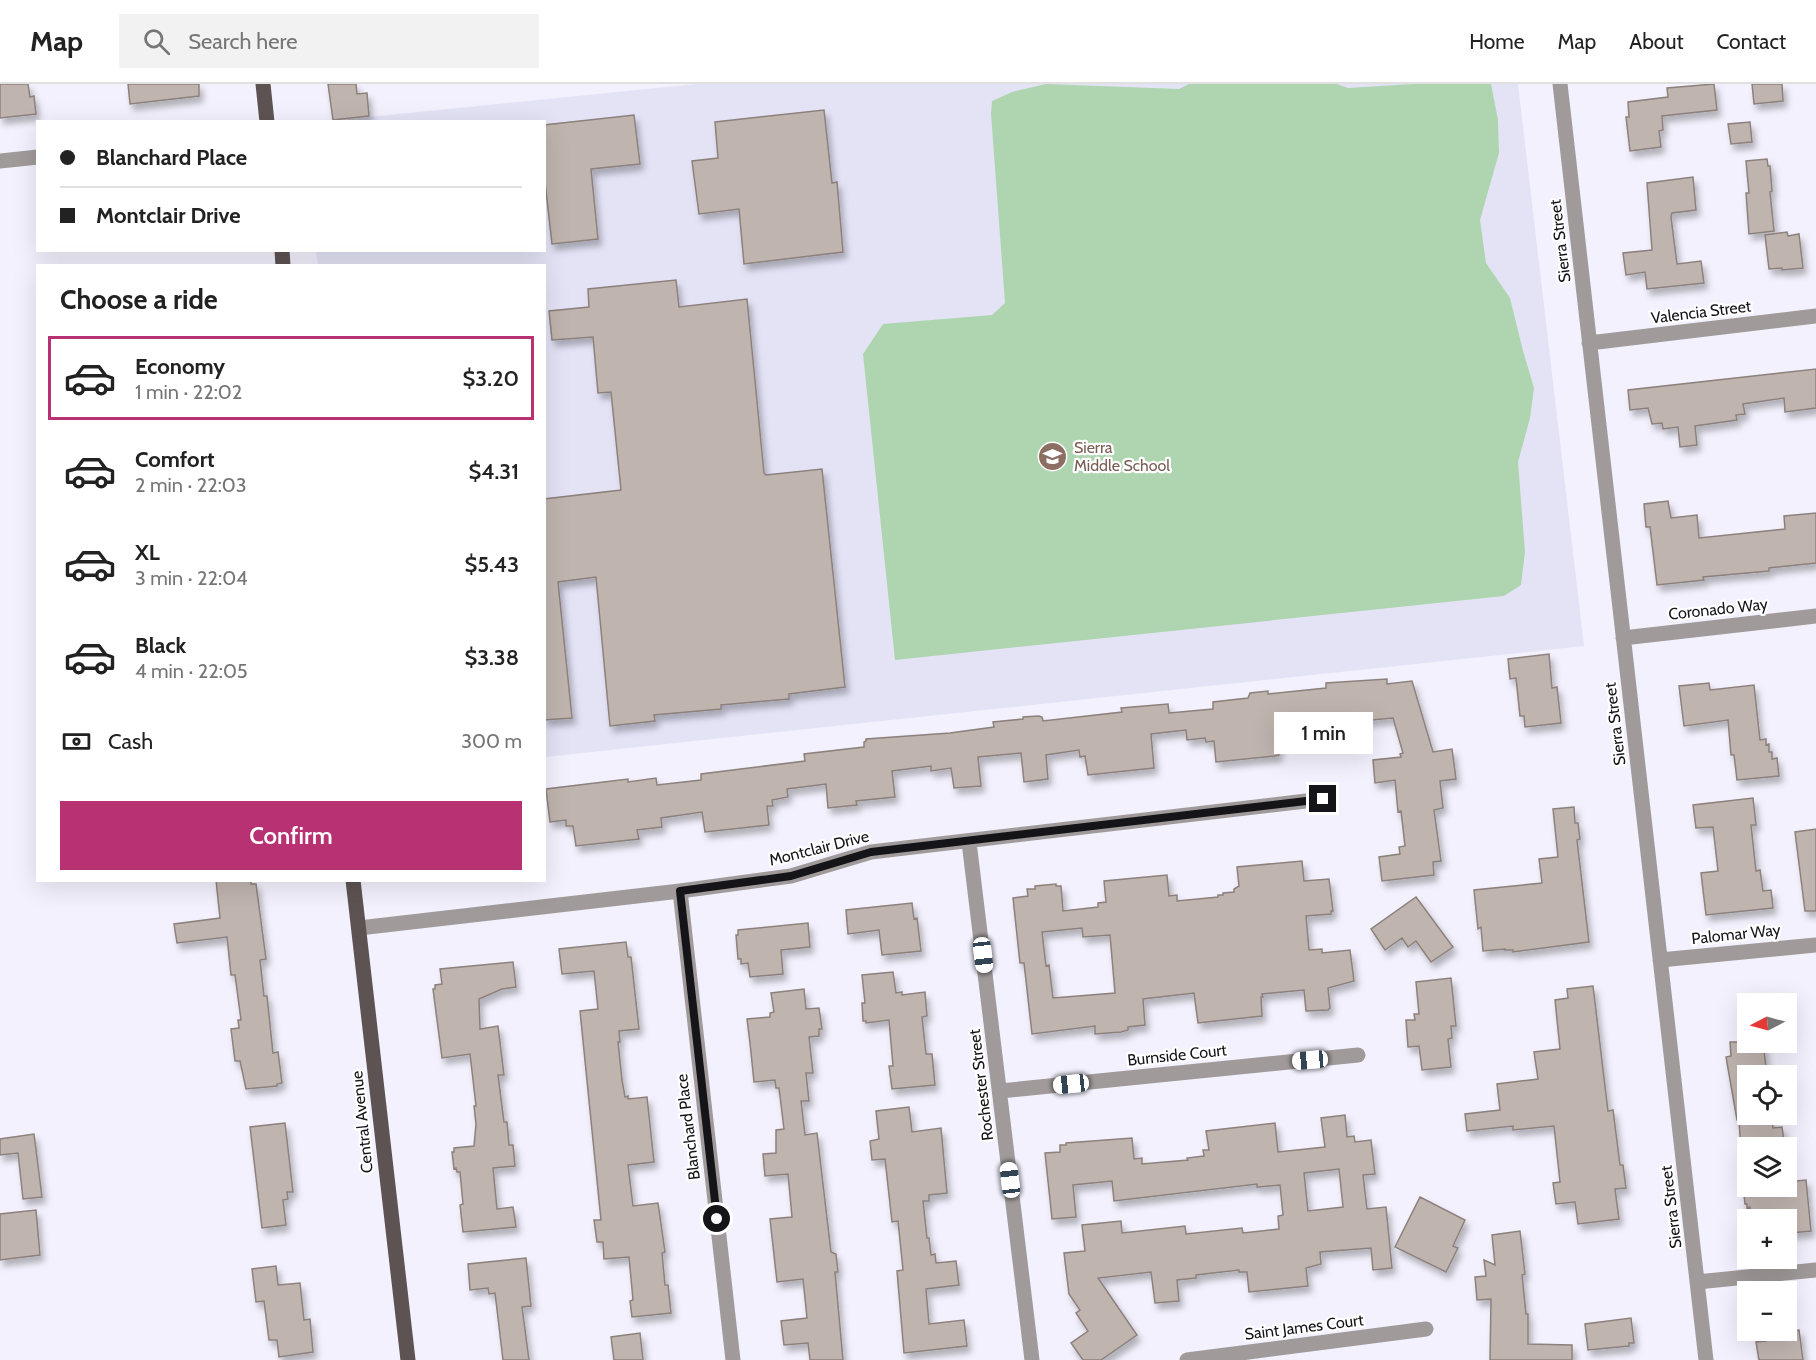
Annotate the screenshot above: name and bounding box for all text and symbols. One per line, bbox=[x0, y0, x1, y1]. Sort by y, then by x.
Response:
search box bbox=[119, 14, 539, 68]
text: Map bbox=[30, 24, 83, 58]
icon: search bbox=[140, 25, 173, 58]
text: Search here bbox=[188, 28, 297, 55]
text: Home bbox=[1469, 29, 1525, 54]
text: Map bbox=[1558, 29, 1596, 54]
text: About bbox=[1629, 29, 1683, 54]
text: Contact bbox=[1716, 29, 1786, 54]
text: Blanchard Place bbox=[96, 144, 247, 171]
street label: Sierra Street bbox=[1545, 198, 1575, 283]
text: Montclair Drive bbox=[96, 202, 241, 229]
text: Choose a ride bbox=[60, 283, 218, 316]
street label: Valencia Street bbox=[1650, 296, 1753, 328]
icon: car bbox=[63, 351, 117, 405]
text: Economy bbox=[135, 353, 225, 380]
text: $3.20 bbox=[463, 365, 519, 392]
text: 1 min · 22:02 bbox=[135, 380, 242, 404]
place label: Sierra Middle School bbox=[1074, 438, 1170, 475]
school or university icon: Sierra Middle School bbox=[1037, 440, 1069, 472]
icon: car bbox=[63, 444, 117, 498]
text: Comfort bbox=[135, 446, 214, 473]
text: $4.31 bbox=[469, 458, 519, 485]
text: 2 min · 22:03 bbox=[135, 473, 247, 497]
icon: car bbox=[63, 537, 117, 591]
text: XL bbox=[135, 539, 160, 566]
text: $5.43 bbox=[464, 551, 519, 578]
text: 3 min · 22:04 bbox=[135, 566, 248, 590]
street label: Coronado Way bbox=[1667, 594, 1769, 624]
icon: car bbox=[63, 630, 117, 684]
text: Black bbox=[135, 632, 186, 659]
text: $3.38 bbox=[464, 644, 519, 671]
text: 4 min · 22:05 bbox=[135, 659, 248, 683]
street label: Sierra Street bbox=[1600, 681, 1630, 766]
callout: 1 min bbox=[1274, 712, 1372, 754]
text: 1 min bbox=[1301, 721, 1346, 745]
icon: cash bbox=[60, 725, 93, 758]
text: Cash bbox=[108, 728, 153, 755]
text: 300 m bbox=[461, 729, 522, 753]
route end bbox=[1309, 785, 1336, 812]
button: Confirm bbox=[60, 801, 522, 870]
street label: Montclair Drive bbox=[767, 826, 871, 870]
street label: Palomar Way bbox=[1691, 920, 1781, 948]
car bbox=[972, 936, 994, 974]
north arrow bbox=[1737, 993, 1797, 1053]
map controls bbox=[1737, 993, 1797, 1341]
street label: Rochester Street bbox=[965, 1028, 997, 1142]
street label: Burnside Court bbox=[1126, 1040, 1228, 1070]
car bbox=[1291, 1049, 1329, 1071]
button: locate bbox=[1737, 1065, 1797, 1125]
street label: Central Avenue bbox=[347, 1070, 377, 1174]
street label: Blanchard Place bbox=[672, 1073, 704, 1181]
car bbox=[1052, 1073, 1090, 1095]
button: layers bbox=[1737, 1137, 1797, 1197]
car bbox=[999, 1161, 1021, 1199]
street label: Sierra Street bbox=[1656, 1164, 1686, 1249]
route start bbox=[703, 1205, 730, 1232]
button: + bbox=[1737, 1209, 1797, 1269]
button: − bbox=[1737, 1281, 1797, 1341]
street label: Saint James Court bbox=[1244, 1310, 1365, 1344]

